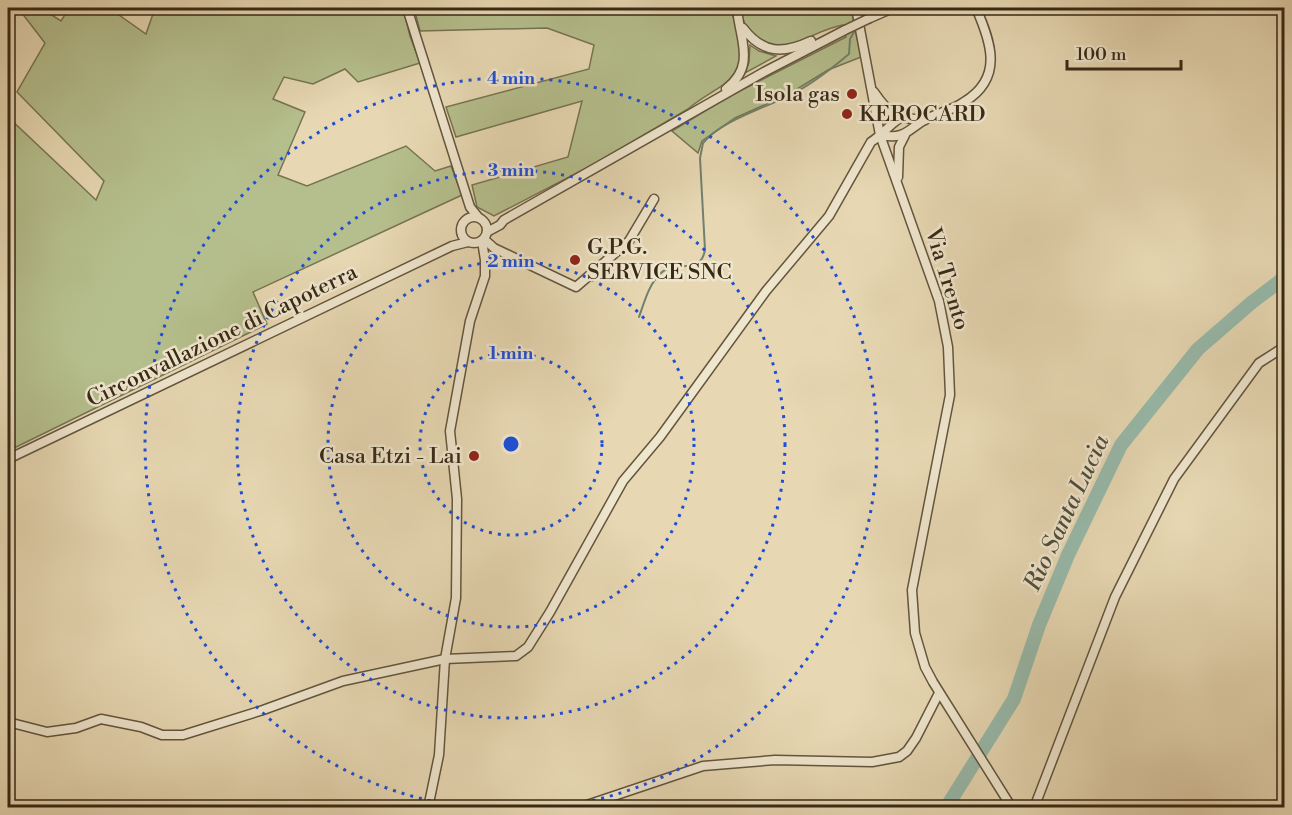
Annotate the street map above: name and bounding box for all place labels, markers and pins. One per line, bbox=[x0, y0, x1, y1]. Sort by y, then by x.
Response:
place label: Isola gas bbox=[755, 81, 840, 108]
marker: Isola gas bbox=[845, 87, 859, 101]
place label: KEROCARD bbox=[859, 101, 986, 128]
marker: KEROCARD bbox=[840, 107, 854, 121]
place label: G.P.G. SERVICE SNC bbox=[587, 234, 732, 286]
marker: G.P.G. SERVICE SNC bbox=[568, 253, 582, 267]
centre of rings bbox=[501, 434, 521, 454]
place label: Casa Etzi - Lai bbox=[319, 443, 462, 470]
marker: Casa Etzi - Lai bbox=[467, 449, 481, 463]

